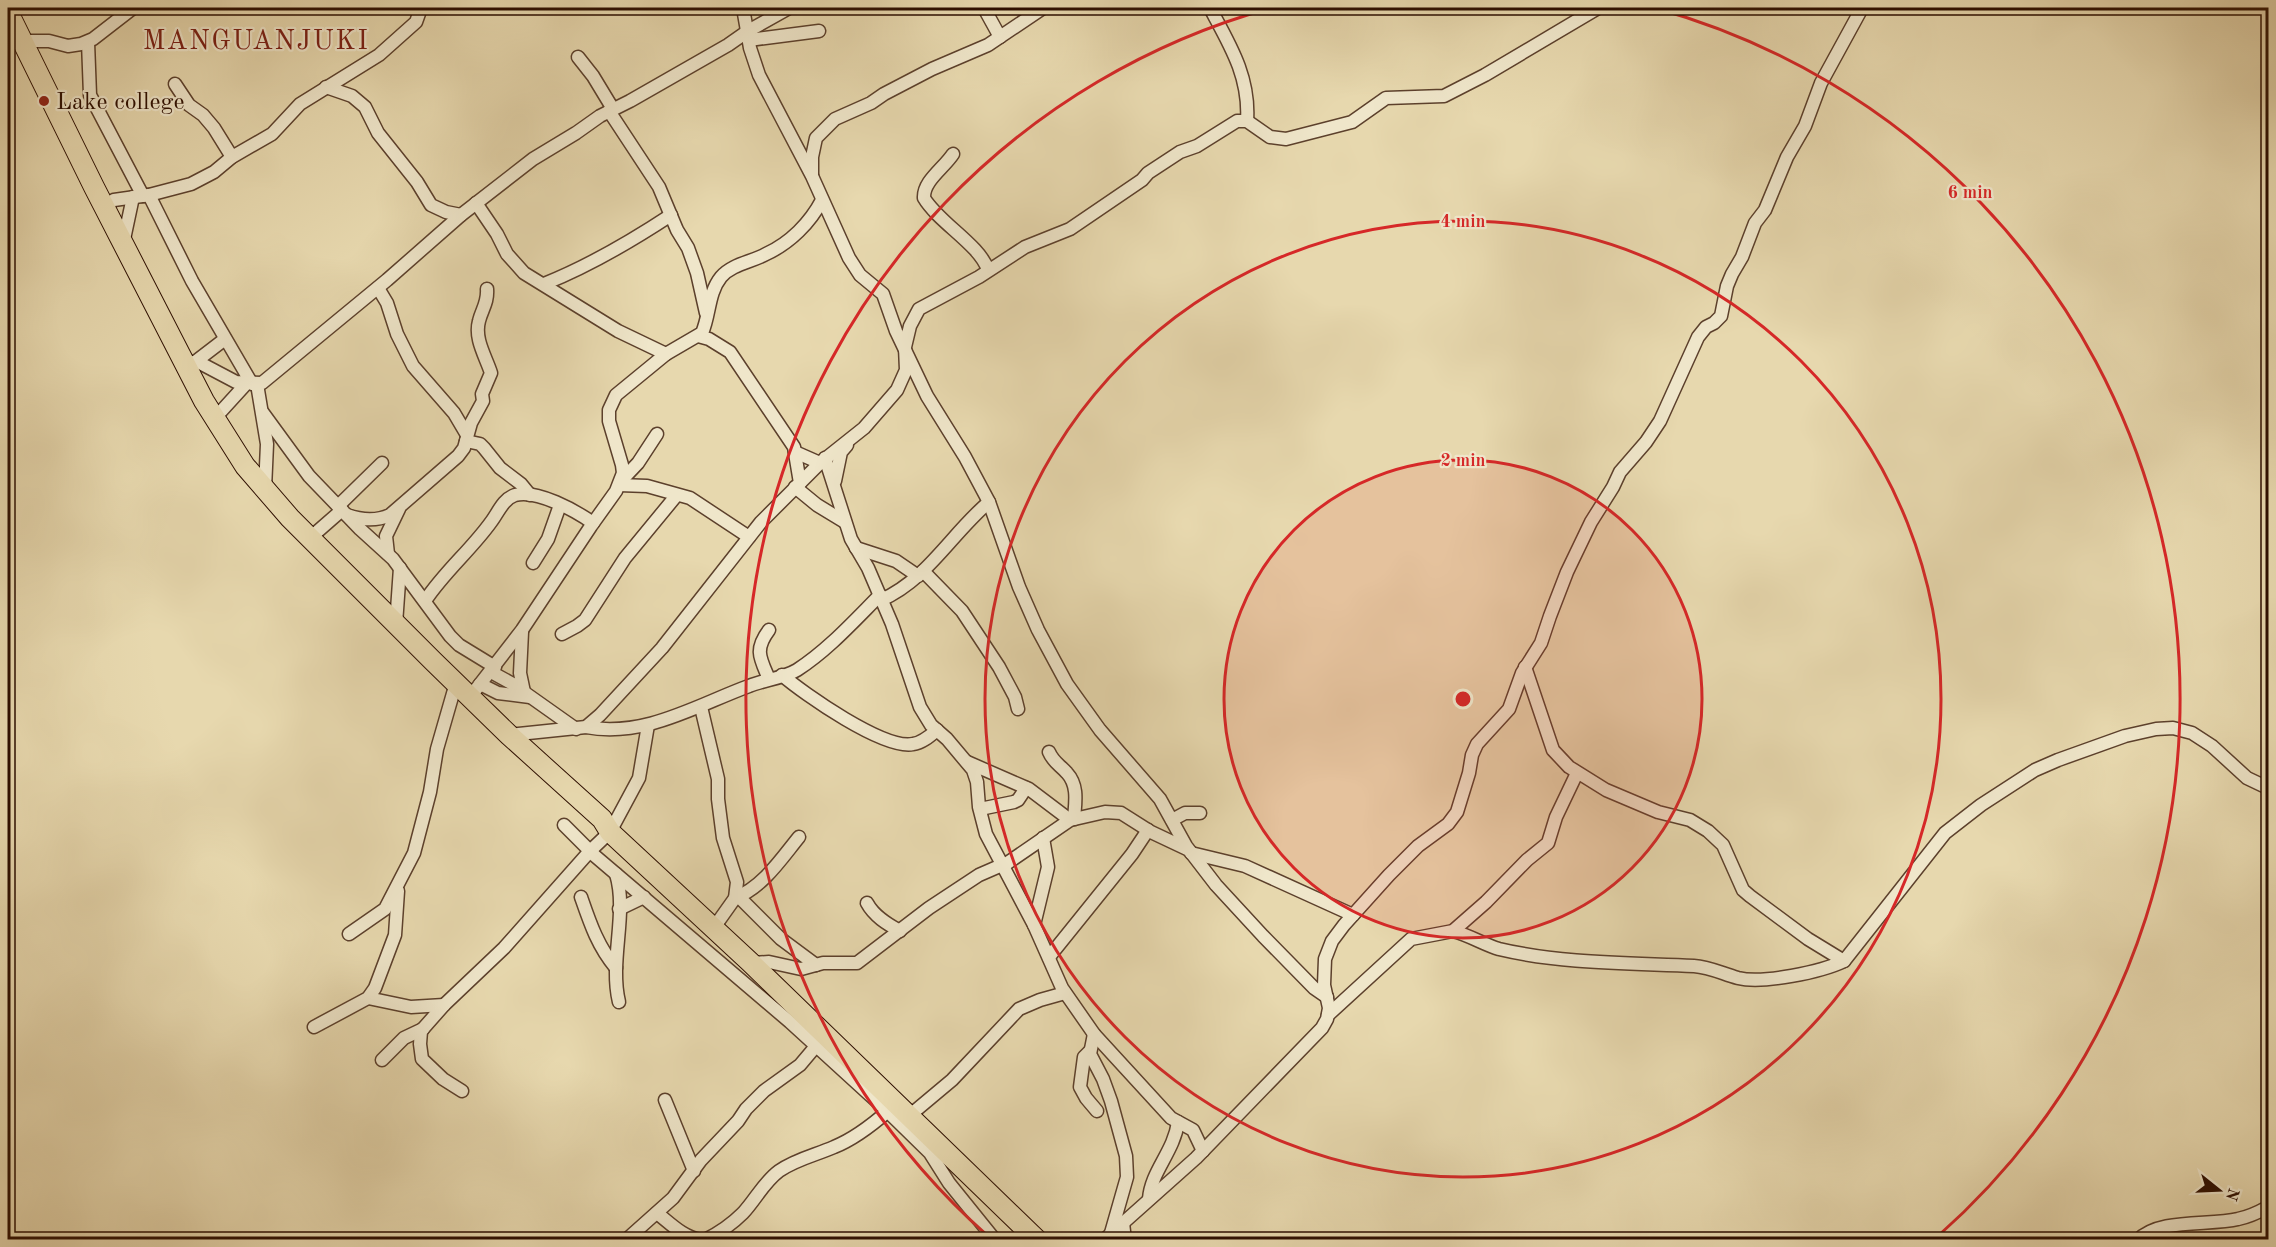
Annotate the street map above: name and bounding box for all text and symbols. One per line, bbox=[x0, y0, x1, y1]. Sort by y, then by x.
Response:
district label: MANGUANJUKI bbox=[143, 28, 369, 55]
place label: Lake college bbox=[56, 91, 185, 115]
marker: Lake college bbox=[37, 94, 51, 108]
text: 6 min bbox=[1947, 184, 1993, 202]
text: 4 min bbox=[1440, 213, 1486, 231]
text: 2 min bbox=[1440, 452, 1486, 470]
centre of rings bbox=[1453, 689, 1473, 709]
north arrow bbox=[2189, 1160, 2249, 1220]
text: N bbox=[2222, 1186, 2241, 1203]

